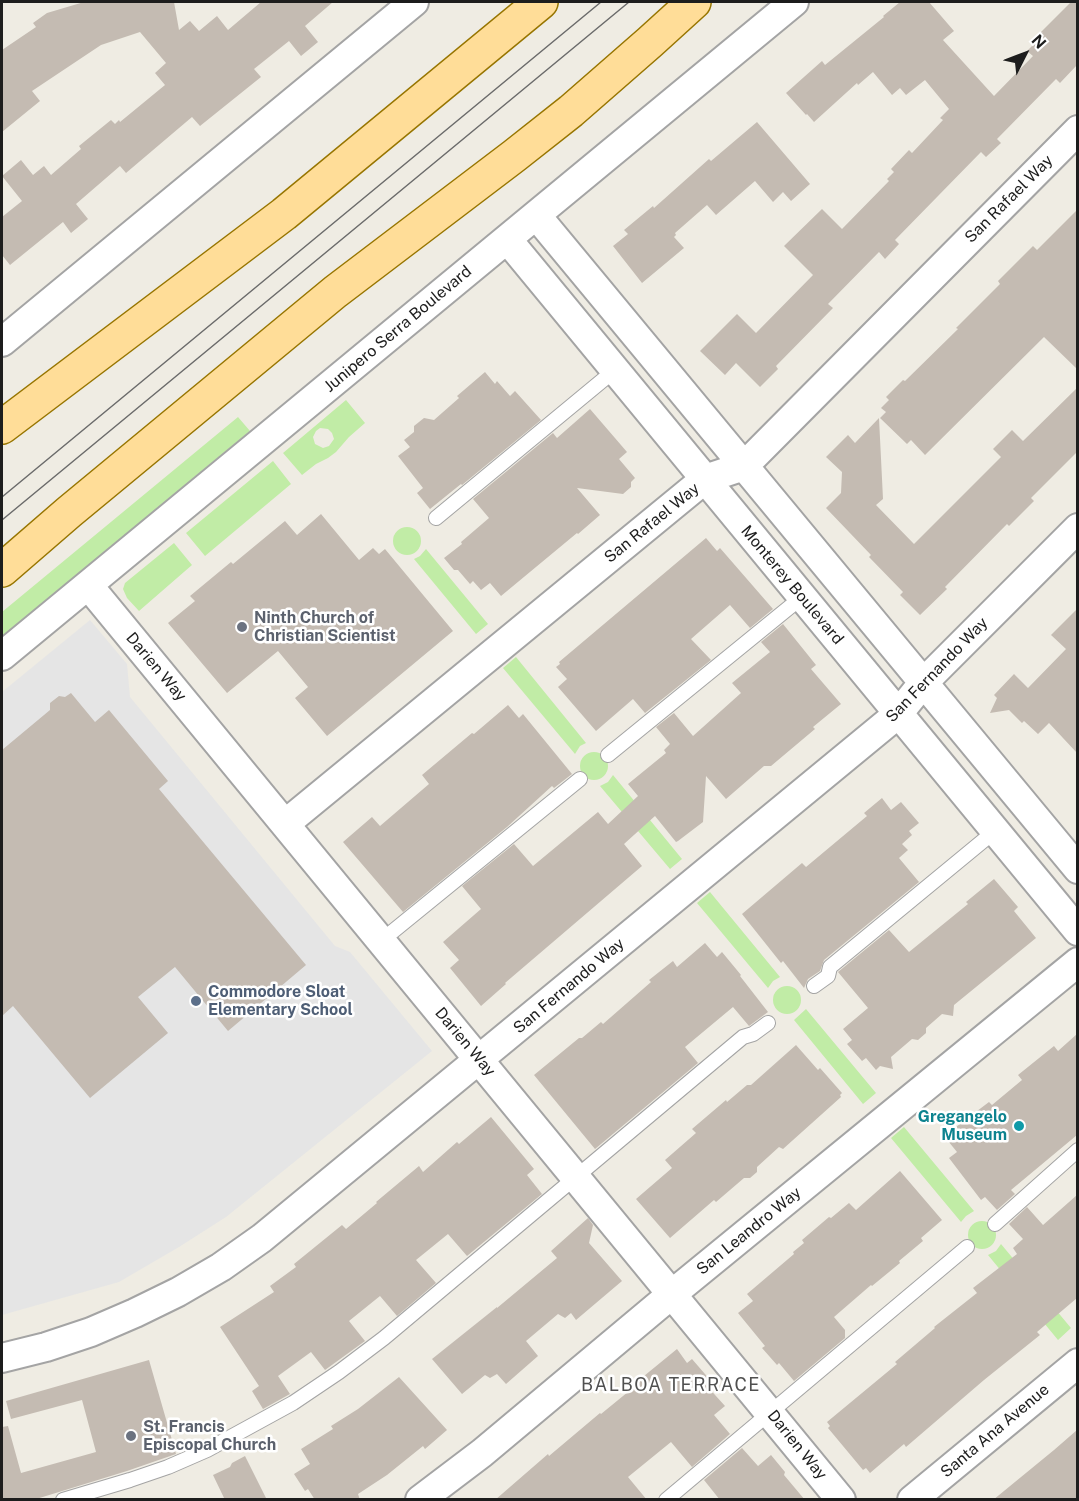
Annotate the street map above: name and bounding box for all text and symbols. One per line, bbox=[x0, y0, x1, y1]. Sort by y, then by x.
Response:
north arrow bbox=[995, 24, 1055, 84]
text: N bbox=[1027, 31, 1050, 53]
street label: San Rafael Way bbox=[961, 151, 1057, 247]
street label: Junipero Serra Boulevard bbox=[320, 262, 476, 396]
street label: San Rafael Way bbox=[601, 479, 703, 567]
street label: Monterey Boulevard bbox=[737, 522, 847, 648]
place label: Ninth Church of Christian Scientist bbox=[254, 608, 396, 646]
street label: San Fernando Way bbox=[882, 613, 992, 727]
marker: Ninth Church of Christian Scientist bbox=[235, 620, 249, 634]
street label: Darien Way bbox=[122, 629, 190, 705]
street label: San Fernando Way bbox=[510, 934, 628, 1038]
place label: Commodore Sloat Elementary School bbox=[208, 982, 353, 1020]
marker: Commodore Sloat Elementary School bbox=[189, 994, 203, 1008]
street label: Darien Way bbox=[431, 1004, 499, 1080]
place label: Gregangelo Museum bbox=[918, 1107, 1007, 1145]
marker: Gregangelo Museum bbox=[1012, 1119, 1026, 1133]
street label: San Leandro Way bbox=[693, 1183, 805, 1279]
district label: BALBOA TERRACE bbox=[581, 1374, 761, 1396]
street label: Santa Ana Avenue bbox=[937, 1380, 1053, 1482]
street label: Darien Way bbox=[763, 1406, 831, 1484]
place label: St. Francis Episcopal Church bbox=[143, 1417, 276, 1455]
marker: St. Francis Episcopal Church bbox=[124, 1429, 138, 1443]

